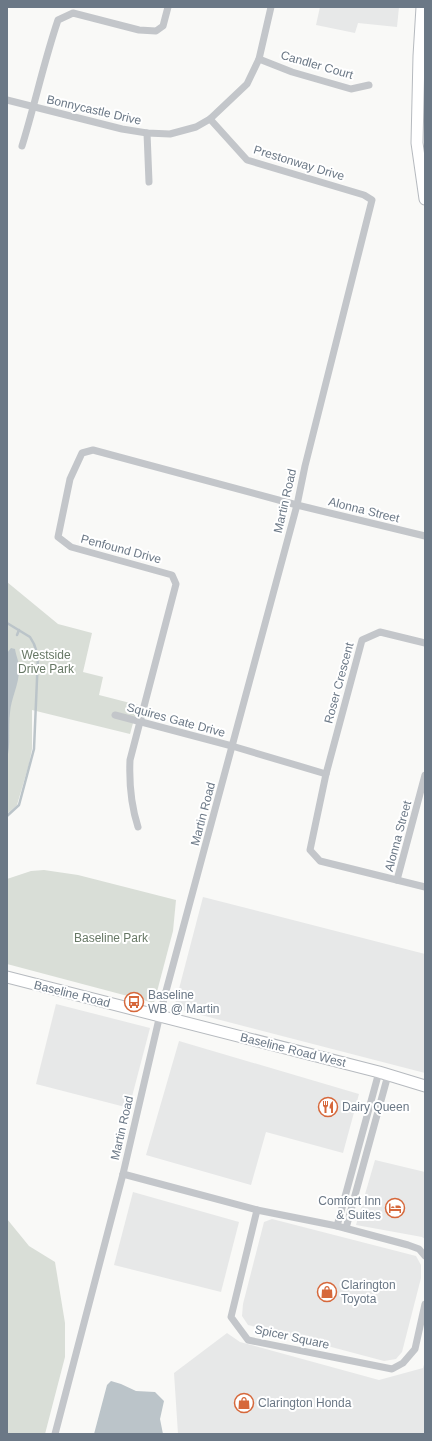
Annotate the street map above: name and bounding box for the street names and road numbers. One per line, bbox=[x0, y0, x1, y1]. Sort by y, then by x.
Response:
street label: Candler Court bbox=[279, 48, 355, 82]
street label: Bonnycastle Drive bbox=[45, 92, 143, 128]
street label: Prestonway Drive bbox=[252, 143, 346, 184]
street label: Martin Road bbox=[271, 468, 299, 534]
street label: Alonna Street bbox=[327, 494, 402, 526]
street label: Penfound Drive bbox=[79, 532, 163, 567]
street label: Roser Crescent bbox=[321, 640, 357, 725]
street label: Squires Gate Drive bbox=[125, 700, 227, 740]
street label: Martin Road bbox=[188, 781, 218, 847]
street label: Alonna Street bbox=[382, 798, 414, 873]
street label: Baseline Road bbox=[32, 978, 112, 1010]
street label: Baseline Road West bbox=[239, 1030, 348, 1070]
street label: Martin Road bbox=[108, 1095, 136, 1161]
street label: Spicer Square bbox=[253, 1322, 331, 1352]

